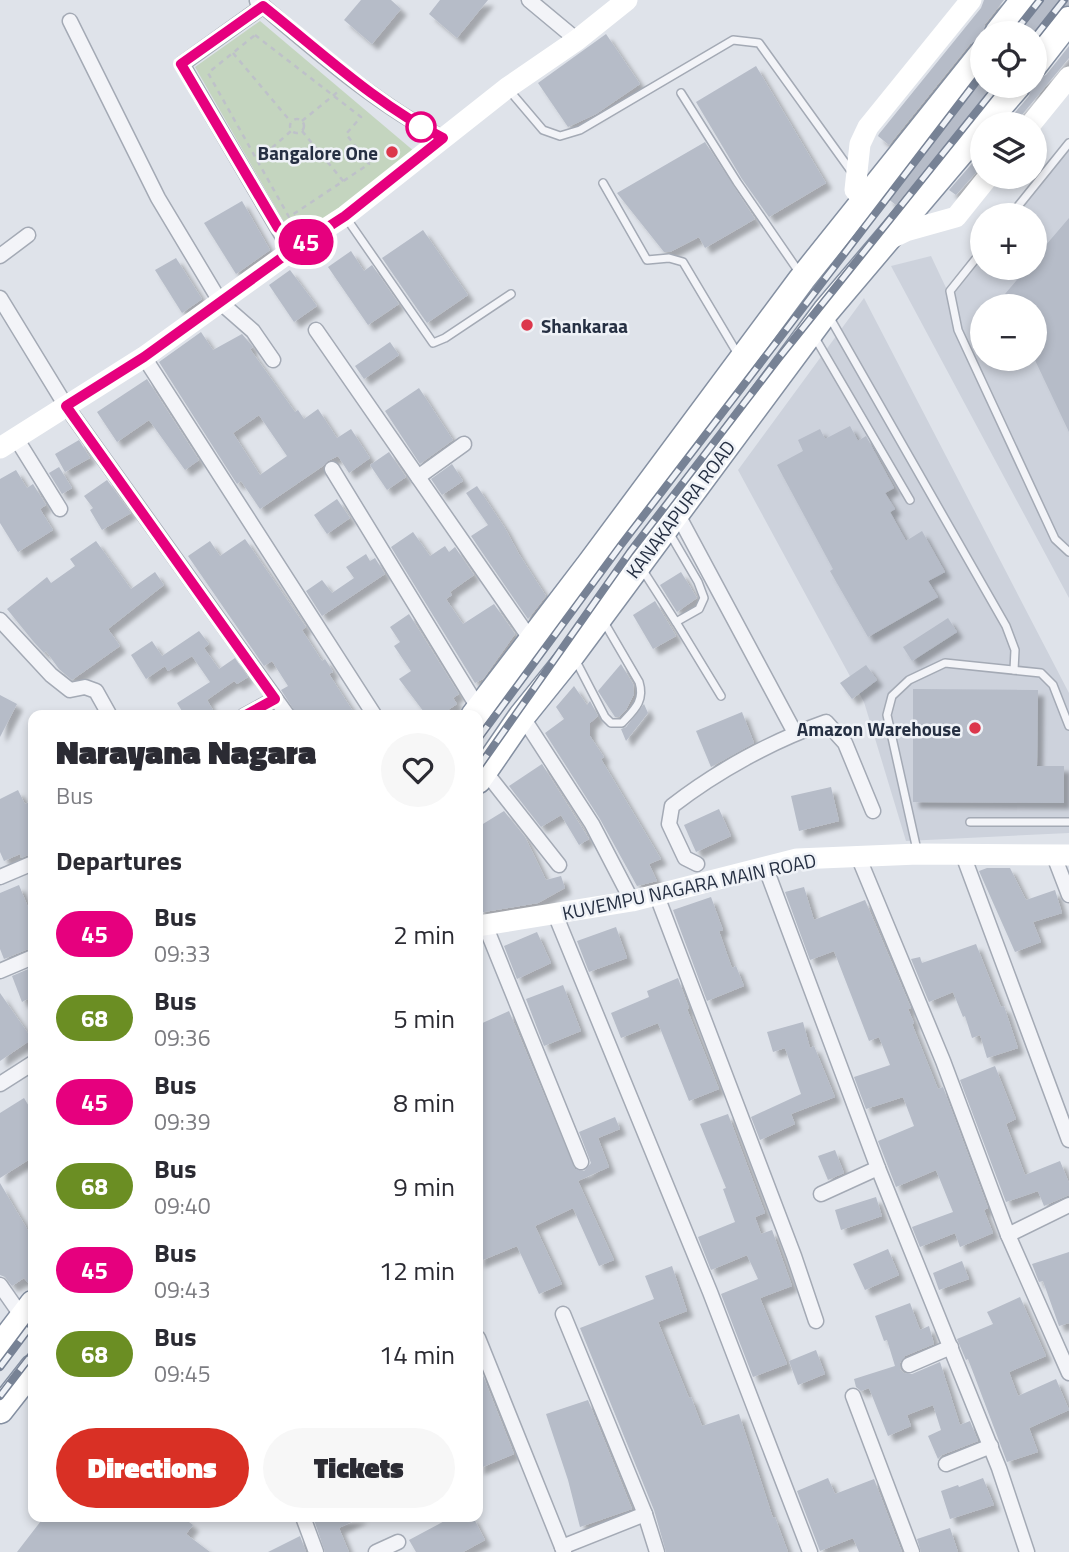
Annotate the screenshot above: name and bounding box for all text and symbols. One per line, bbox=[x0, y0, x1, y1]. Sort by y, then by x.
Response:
map controls bbox=[970, 21, 1047, 371]
button: locate bbox=[970, 21, 1047, 98]
unlabelled marker bbox=[406, 112, 436, 142]
button: layers bbox=[970, 112, 1047, 189]
place label: Bangalore One bbox=[258, 138, 378, 167]
marker: Bangalore One bbox=[384, 144, 400, 160]
button: + bbox=[970, 203, 1047, 280]
line badge: 45 bbox=[274, 219, 338, 265]
text: 45 bbox=[293, 224, 319, 260]
button: − bbox=[970, 294, 1047, 371]
place label: Shankaraa bbox=[541, 311, 628, 340]
marker: Shankaraa bbox=[519, 317, 535, 333]
street label: KANAKAPURA ROAD bbox=[618, 434, 742, 584]
place label: Amazon Warehouse bbox=[797, 714, 961, 743]
marker: Amazon Warehouse bbox=[967, 720, 983, 736]
text: Narayana Nagara bbox=[56, 727, 316, 777]
button: heart bbox=[381, 733, 455, 807]
text: Bus bbox=[56, 778, 93, 813]
text: Departures bbox=[56, 841, 182, 880]
street label: KUVEMPU NAGARA MAIN ROAD bbox=[559, 845, 819, 927]
text: Bus bbox=[154, 897, 196, 936]
text: 2 min bbox=[393, 915, 455, 954]
text: 45 bbox=[81, 916, 108, 952]
text: 09:33 bbox=[154, 936, 211, 971]
text: Bus bbox=[154, 981, 196, 1020]
text: 5 min bbox=[393, 999, 455, 1038]
text: 68 bbox=[81, 1000, 108, 1036]
text: 09:36 bbox=[154, 1020, 211, 1055]
text: Bus bbox=[154, 1065, 196, 1104]
text: 8 min bbox=[393, 1083, 455, 1122]
text: 45 bbox=[81, 1084, 108, 1120]
text: 09:39 bbox=[154, 1104, 211, 1139]
text: Bus bbox=[154, 1149, 196, 1188]
text: 9 min bbox=[393, 1167, 455, 1206]
text: 68 bbox=[81, 1168, 108, 1204]
text: 09:40 bbox=[154, 1188, 211, 1223]
text: Bus bbox=[154, 1233, 196, 1272]
text: 12 min bbox=[379, 1251, 455, 1290]
text: 45 bbox=[81, 1252, 108, 1288]
text: 09:43 bbox=[154, 1272, 211, 1307]
text: Bus bbox=[154, 1317, 196, 1356]
text: 14 min bbox=[379, 1335, 455, 1374]
text: 68 bbox=[81, 1336, 108, 1372]
text: 09:45 bbox=[154, 1356, 211, 1391]
button: Directions bbox=[56, 1428, 249, 1508]
button: Tickets bbox=[263, 1428, 455, 1508]

